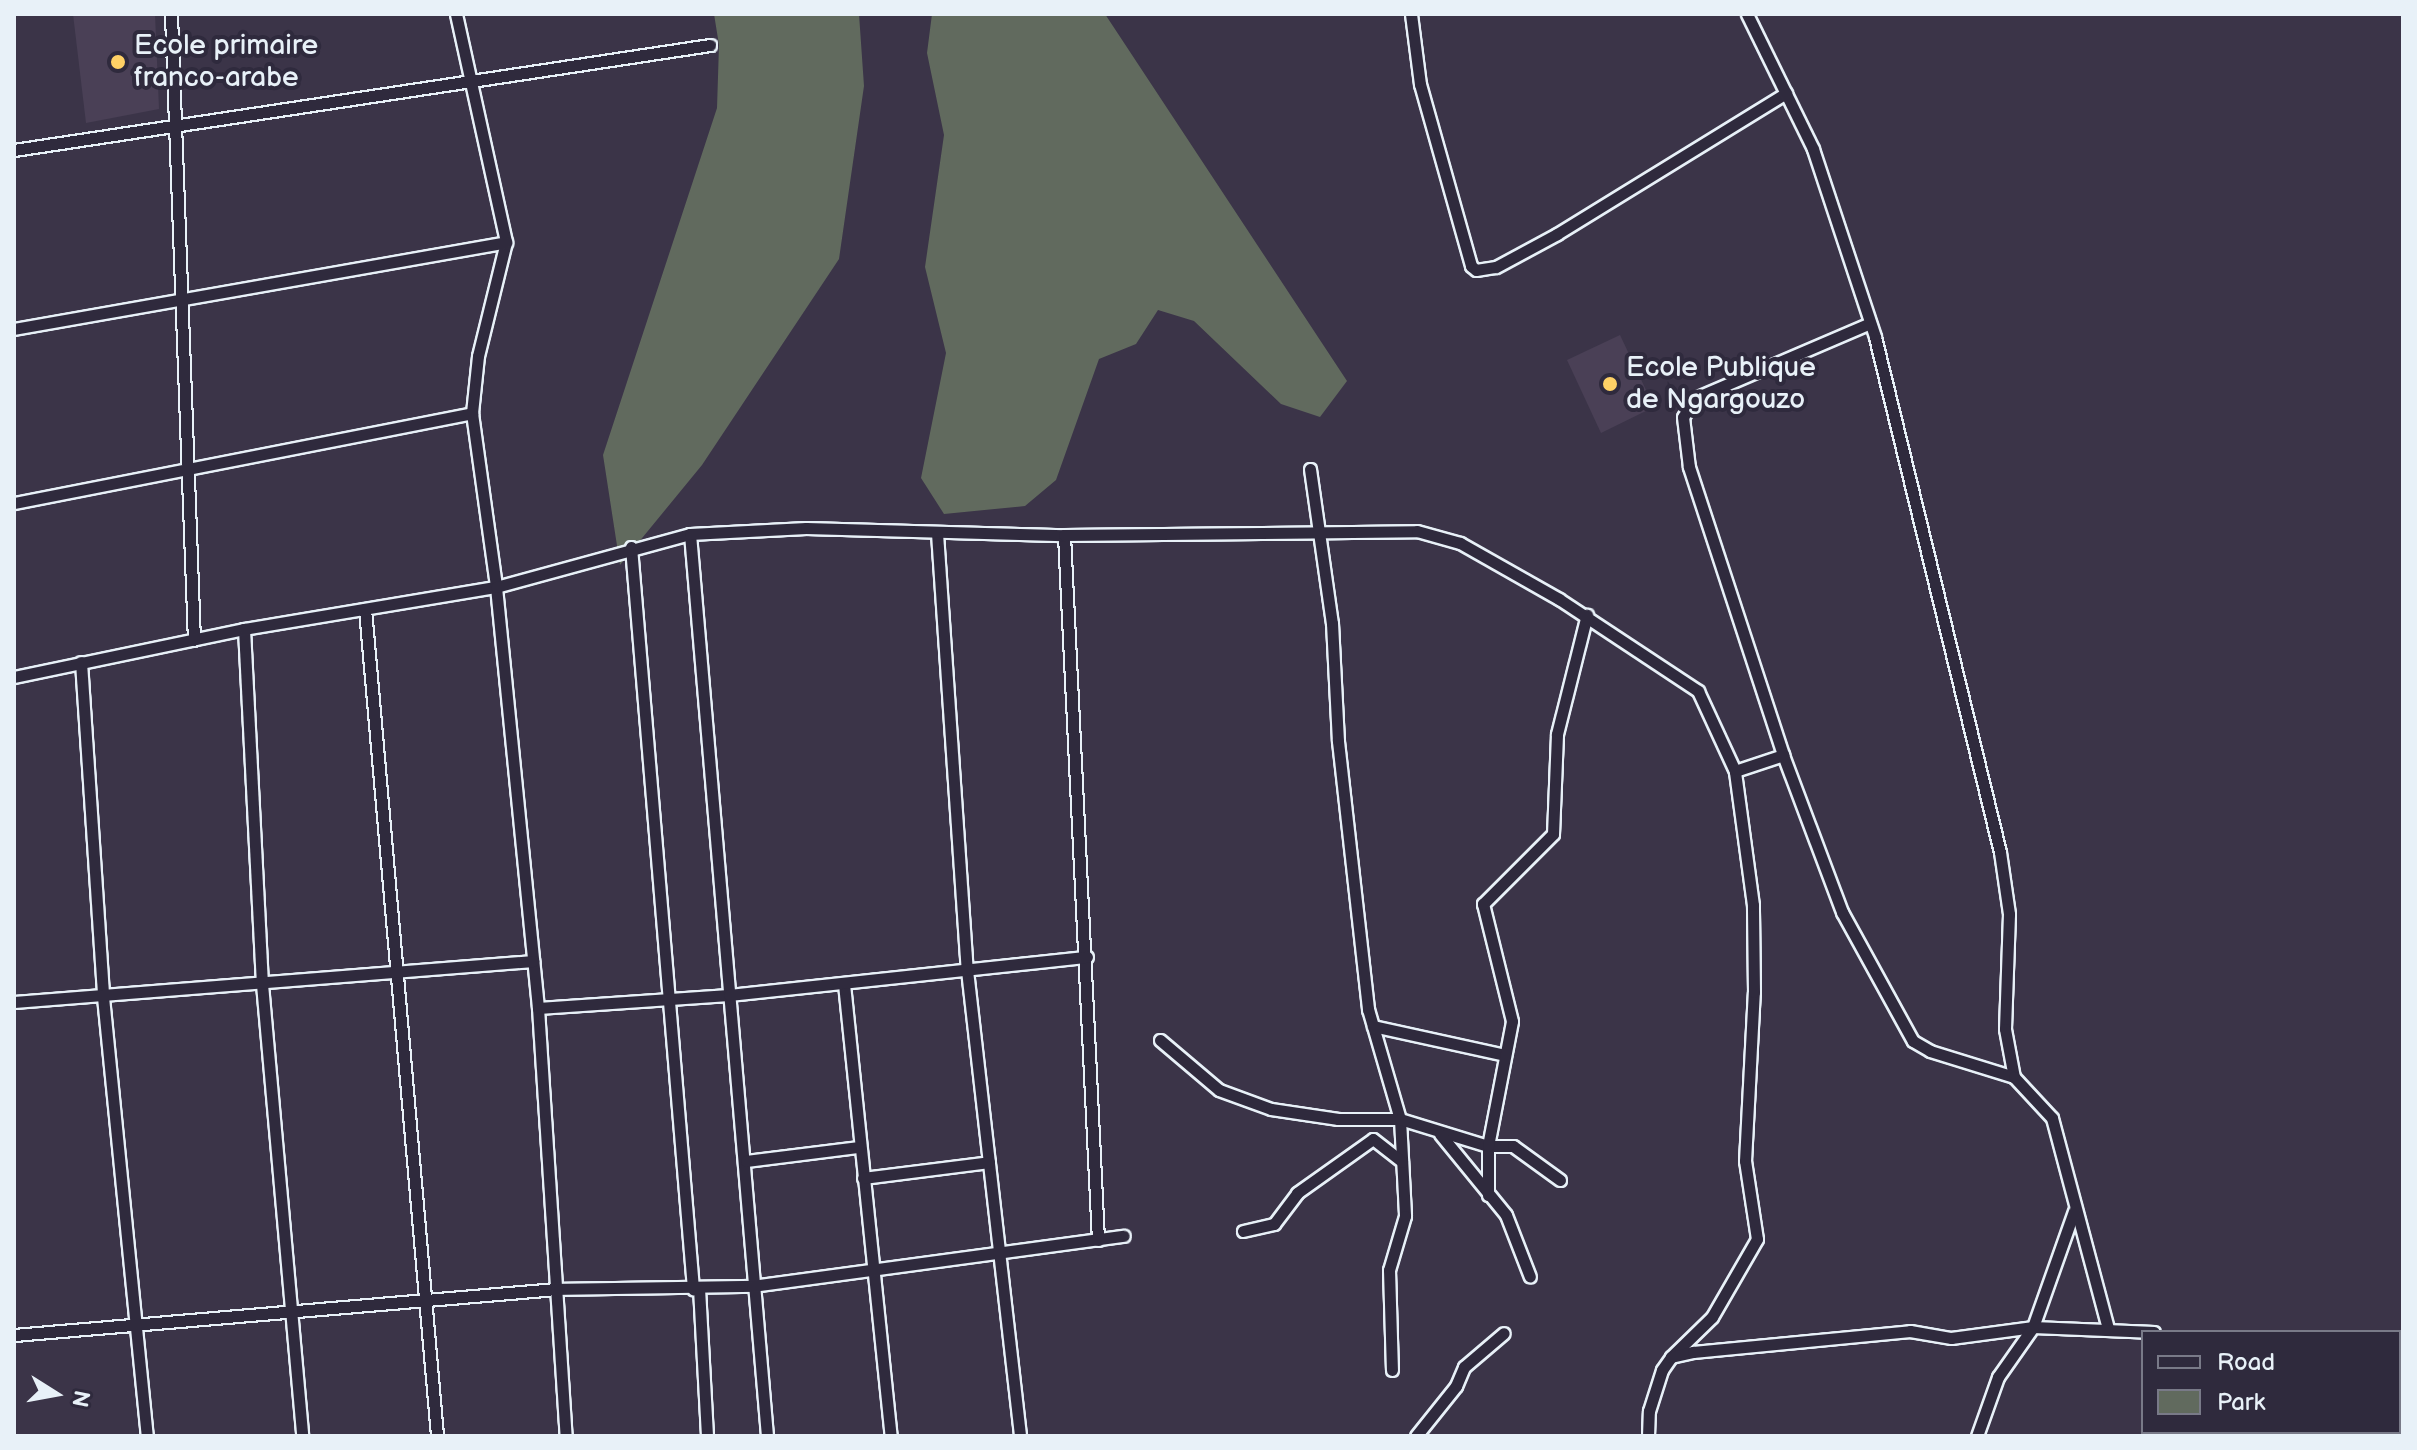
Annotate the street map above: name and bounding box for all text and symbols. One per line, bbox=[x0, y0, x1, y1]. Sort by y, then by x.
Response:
place label: Ecole primaire franco-arabe bbox=[134, 29, 318, 95]
marker: Ecole primaire franco-arabe bbox=[109, 53, 127, 71]
place label: Ecole Publique de Ngargouzo bbox=[1626, 351, 1816, 417]
marker: Ecole Publique de Ngargouzo bbox=[1601, 375, 1619, 393]
legend bbox=[2141, 1330, 2401, 1434]
text: Road bbox=[2217, 1348, 2275, 1377]
north arrow bbox=[16, 1354, 96, 1434]
text: N bbox=[65, 1388, 95, 1409]
text: Park bbox=[2217, 1388, 2265, 1417]

